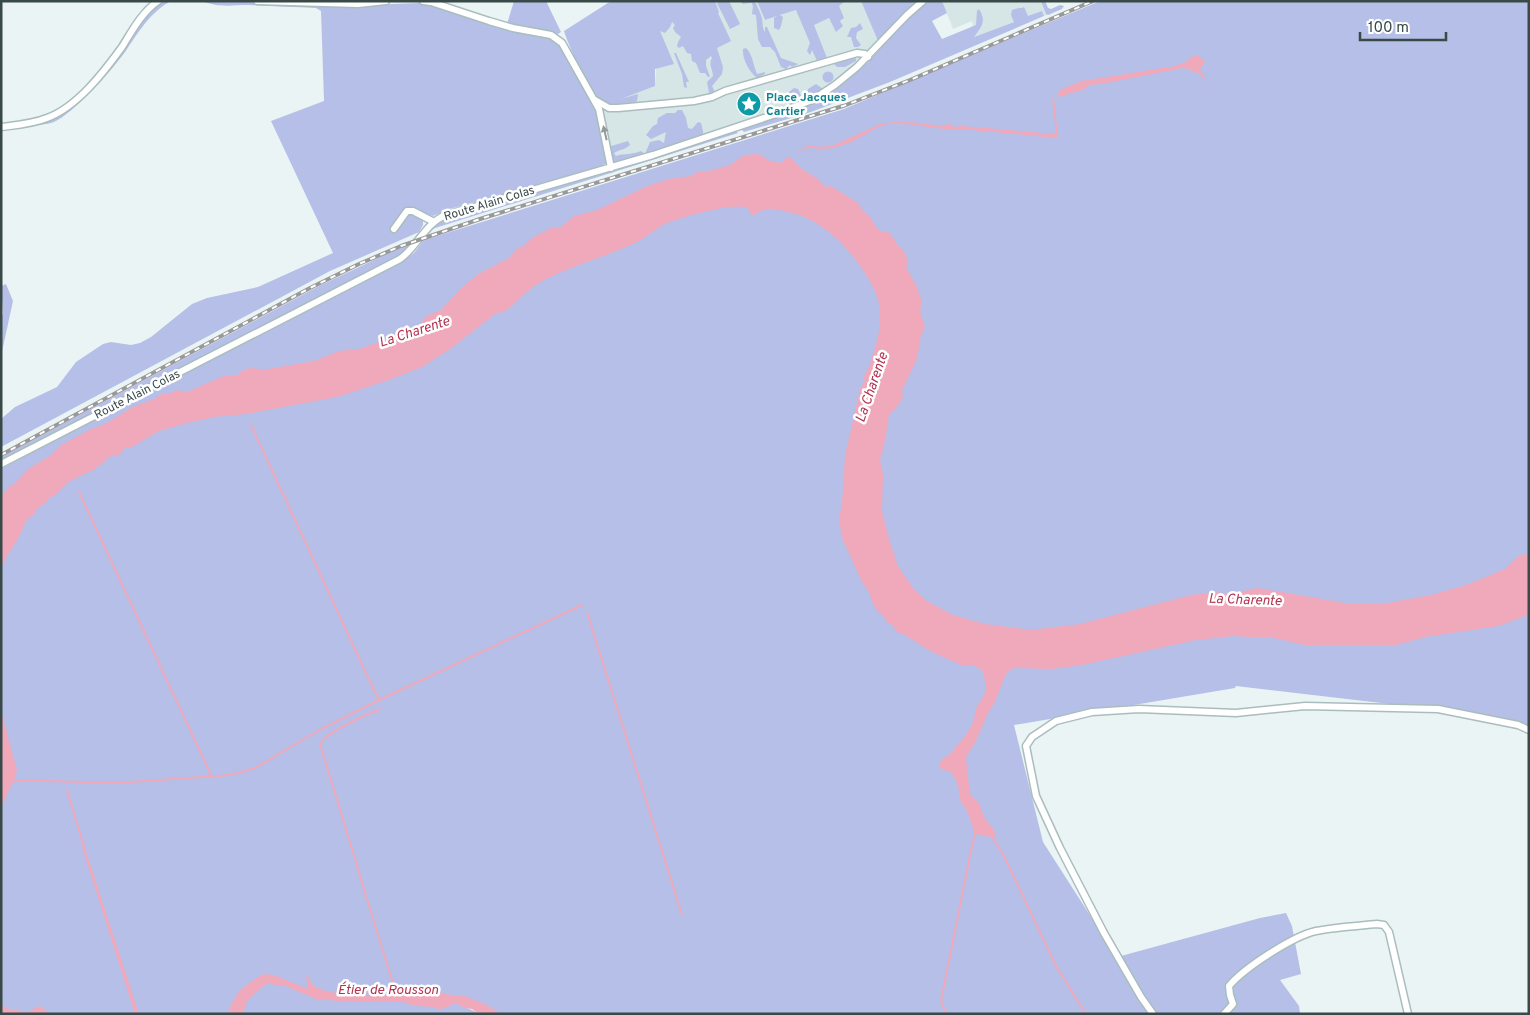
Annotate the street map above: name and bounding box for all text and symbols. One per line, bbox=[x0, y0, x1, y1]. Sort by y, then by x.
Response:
scale bar bbox=[1360, 10, 1446, 42]
text: 100 m bbox=[1368, 19, 1409, 38]
place label: Place Jacques Cartier bbox=[766, 90, 846, 120]
place icon: Place Jacques Cartier bbox=[736, 91, 762, 117]
one-way arrow bbox=[601, 126, 609, 141]
street label: Route Alain Colas bbox=[442, 183, 537, 225]
water label: La Charente bbox=[377, 313, 453, 352]
water label: La Charente bbox=[852, 349, 893, 425]
street label: Route Alain Colas bbox=[92, 366, 183, 423]
water label: La Charente bbox=[1208, 591, 1283, 610]
water label: Étier de Rousson bbox=[338, 981, 439, 999]

